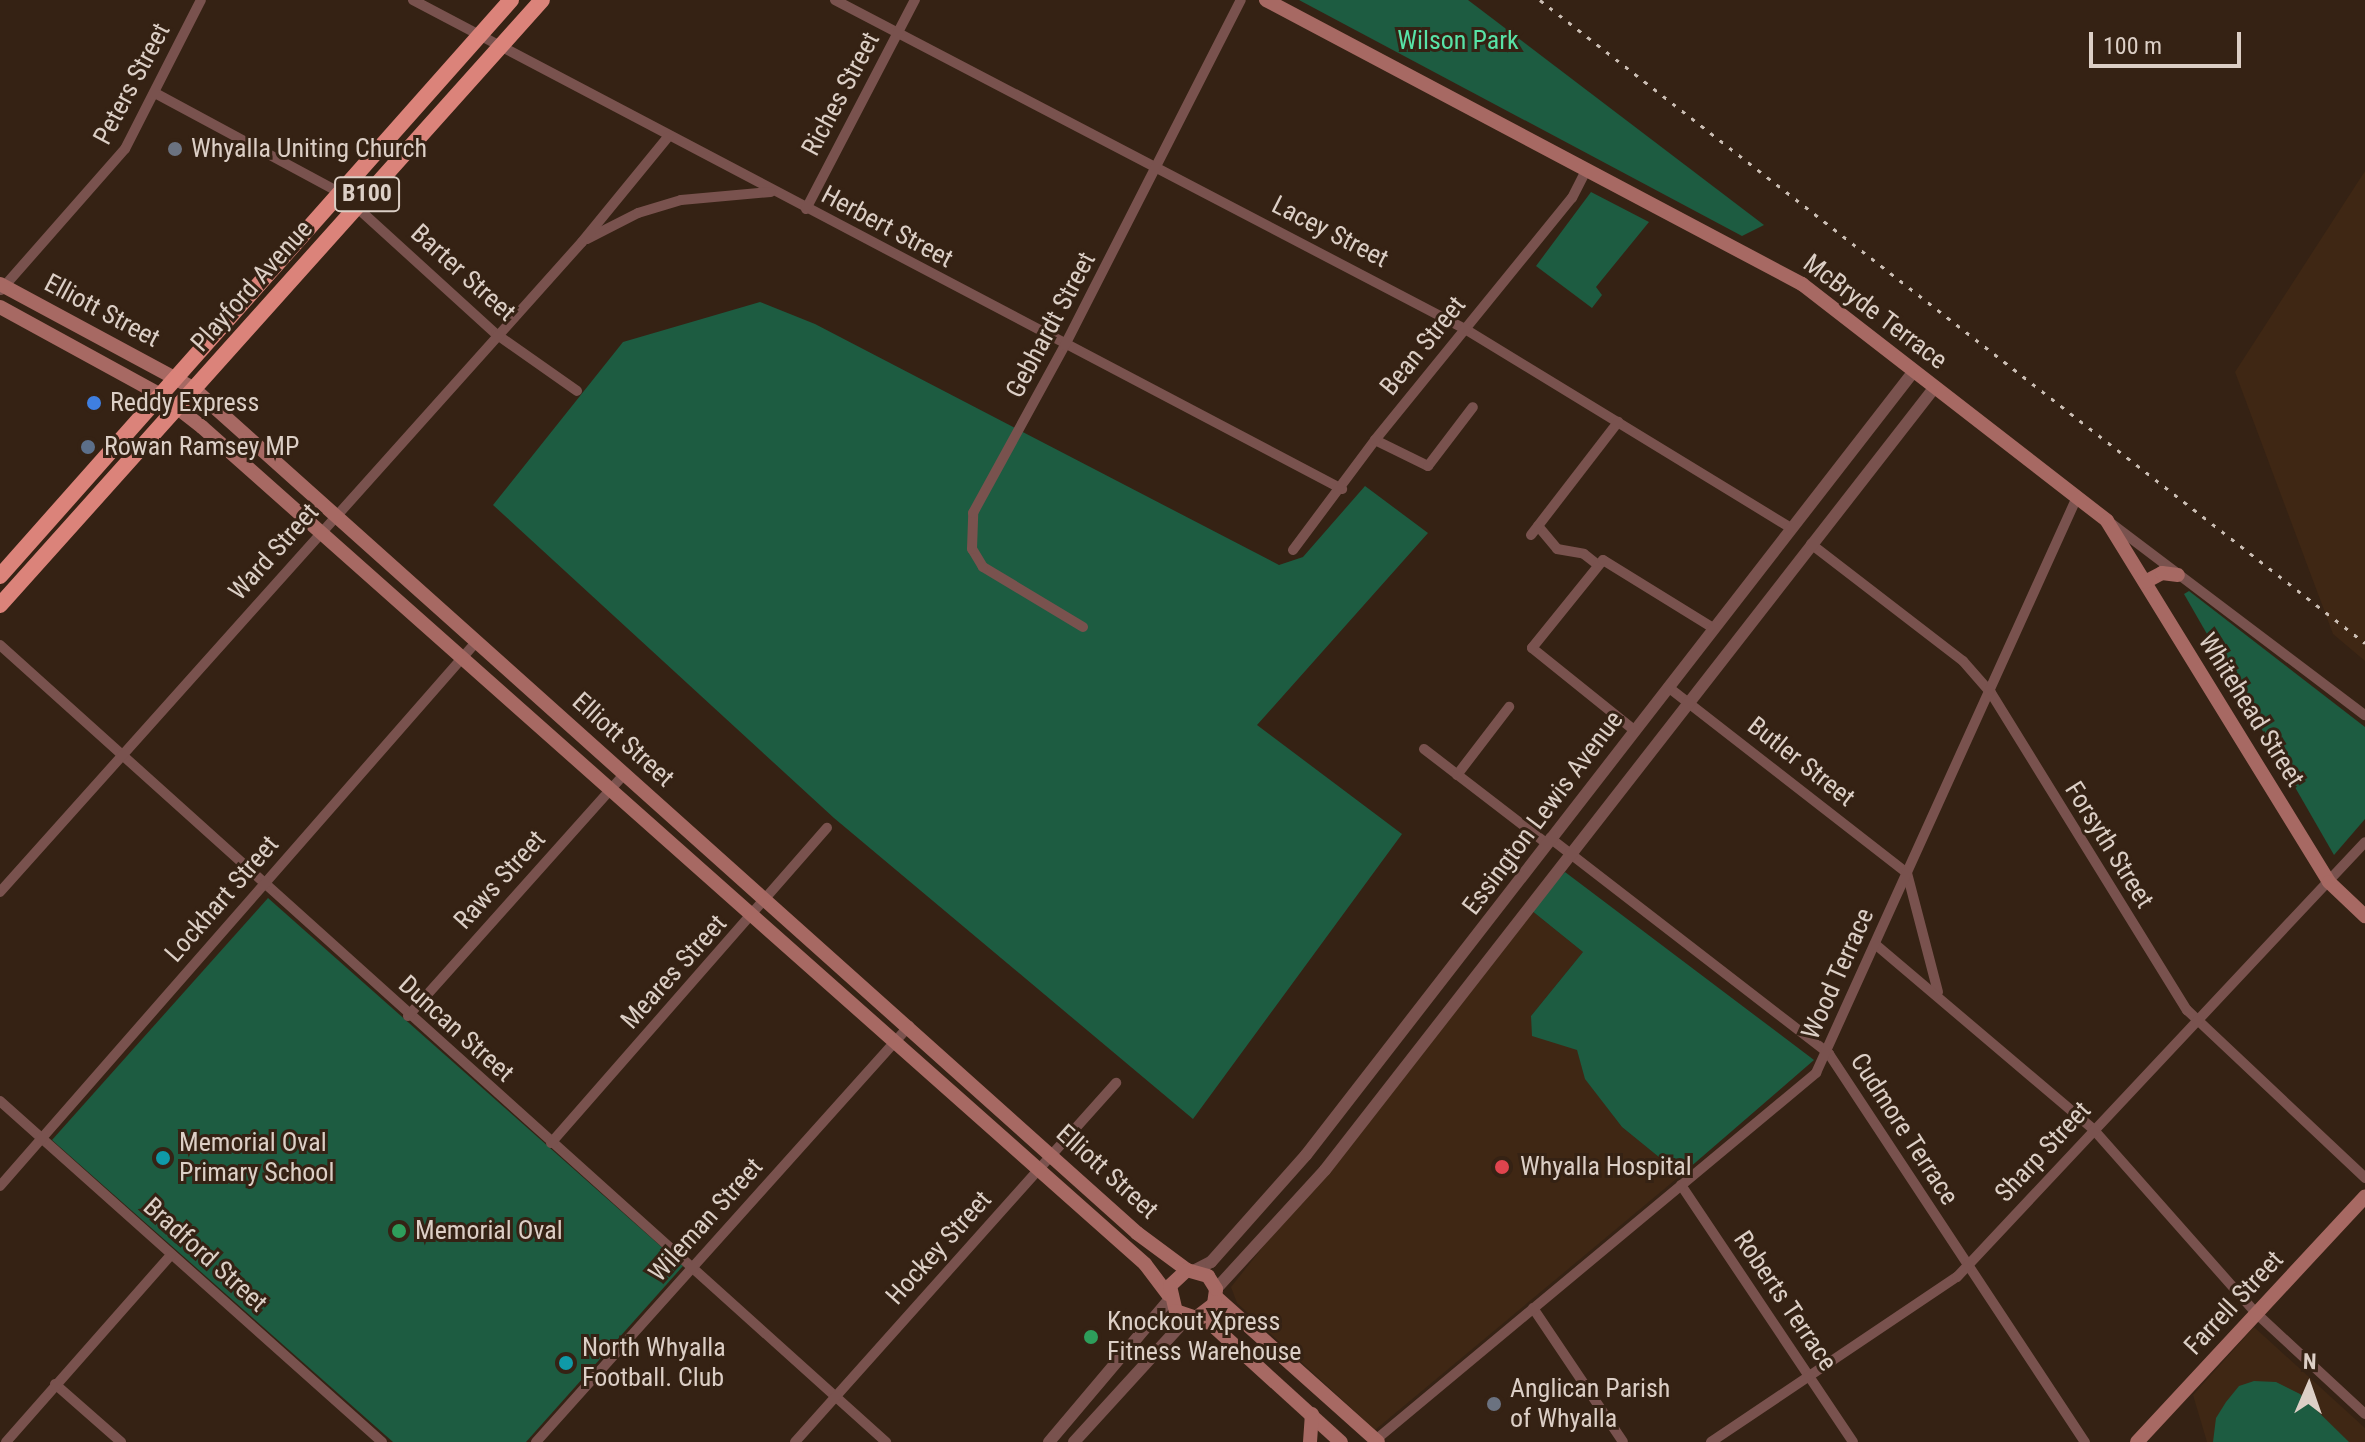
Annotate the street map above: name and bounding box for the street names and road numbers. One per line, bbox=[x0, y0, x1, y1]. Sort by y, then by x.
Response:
street label: Peters Street bbox=[87, 18, 177, 150]
street label: Riches Street bbox=[795, 27, 887, 161]
road number: B100 bbox=[333, 174, 401, 214]
street label: Herbert Street bbox=[816, 179, 958, 275]
street label: Lacey Street bbox=[1267, 189, 1393, 275]
street label: Playford Avenue bbox=[185, 214, 319, 358]
street label: Barter Street bbox=[404, 218, 522, 328]
street label: Gebhardt Street bbox=[1000, 247, 1102, 403]
street label: McBryde Terrace bbox=[1797, 248, 1953, 376]
street label: Elliott Street bbox=[39, 268, 165, 354]
street label: Bean Street bbox=[1374, 290, 1472, 402]
street label: Ward Street bbox=[222, 497, 326, 607]
street label: Whitehead Street bbox=[2191, 627, 2311, 793]
street label: Elliott Street bbox=[566, 686, 680, 794]
street label: Essington Lewis Avenue bbox=[1456, 705, 1630, 921]
street label: Butler Street bbox=[1741, 710, 1861, 814]
street label: Forsyth Street bbox=[2058, 776, 2160, 914]
street label: Raws Street bbox=[448, 824, 552, 936]
street label: Lockhart Street bbox=[159, 829, 285, 969]
street label: Wood Terrace bbox=[1795, 903, 1881, 1045]
street label: Meares Street bbox=[615, 908, 733, 1036]
street label: Duncan Street bbox=[392, 969, 520, 1089]
street label: Cudmore Terrace bbox=[1843, 1047, 1965, 1211]
street label: Sharp Street bbox=[1989, 1095, 2097, 1209]
street label: Elliott Street bbox=[1050, 1118, 1164, 1226]
street label: Wileman Street bbox=[642, 1152, 770, 1288]
street label: Hockey Street bbox=[880, 1185, 998, 1311]
street label: Bradford Street bbox=[137, 1191, 273, 1319]
street label: Roberts Terrace bbox=[1727, 1225, 1843, 1377]
street label: Farrell Street bbox=[2178, 1244, 2290, 1362]

